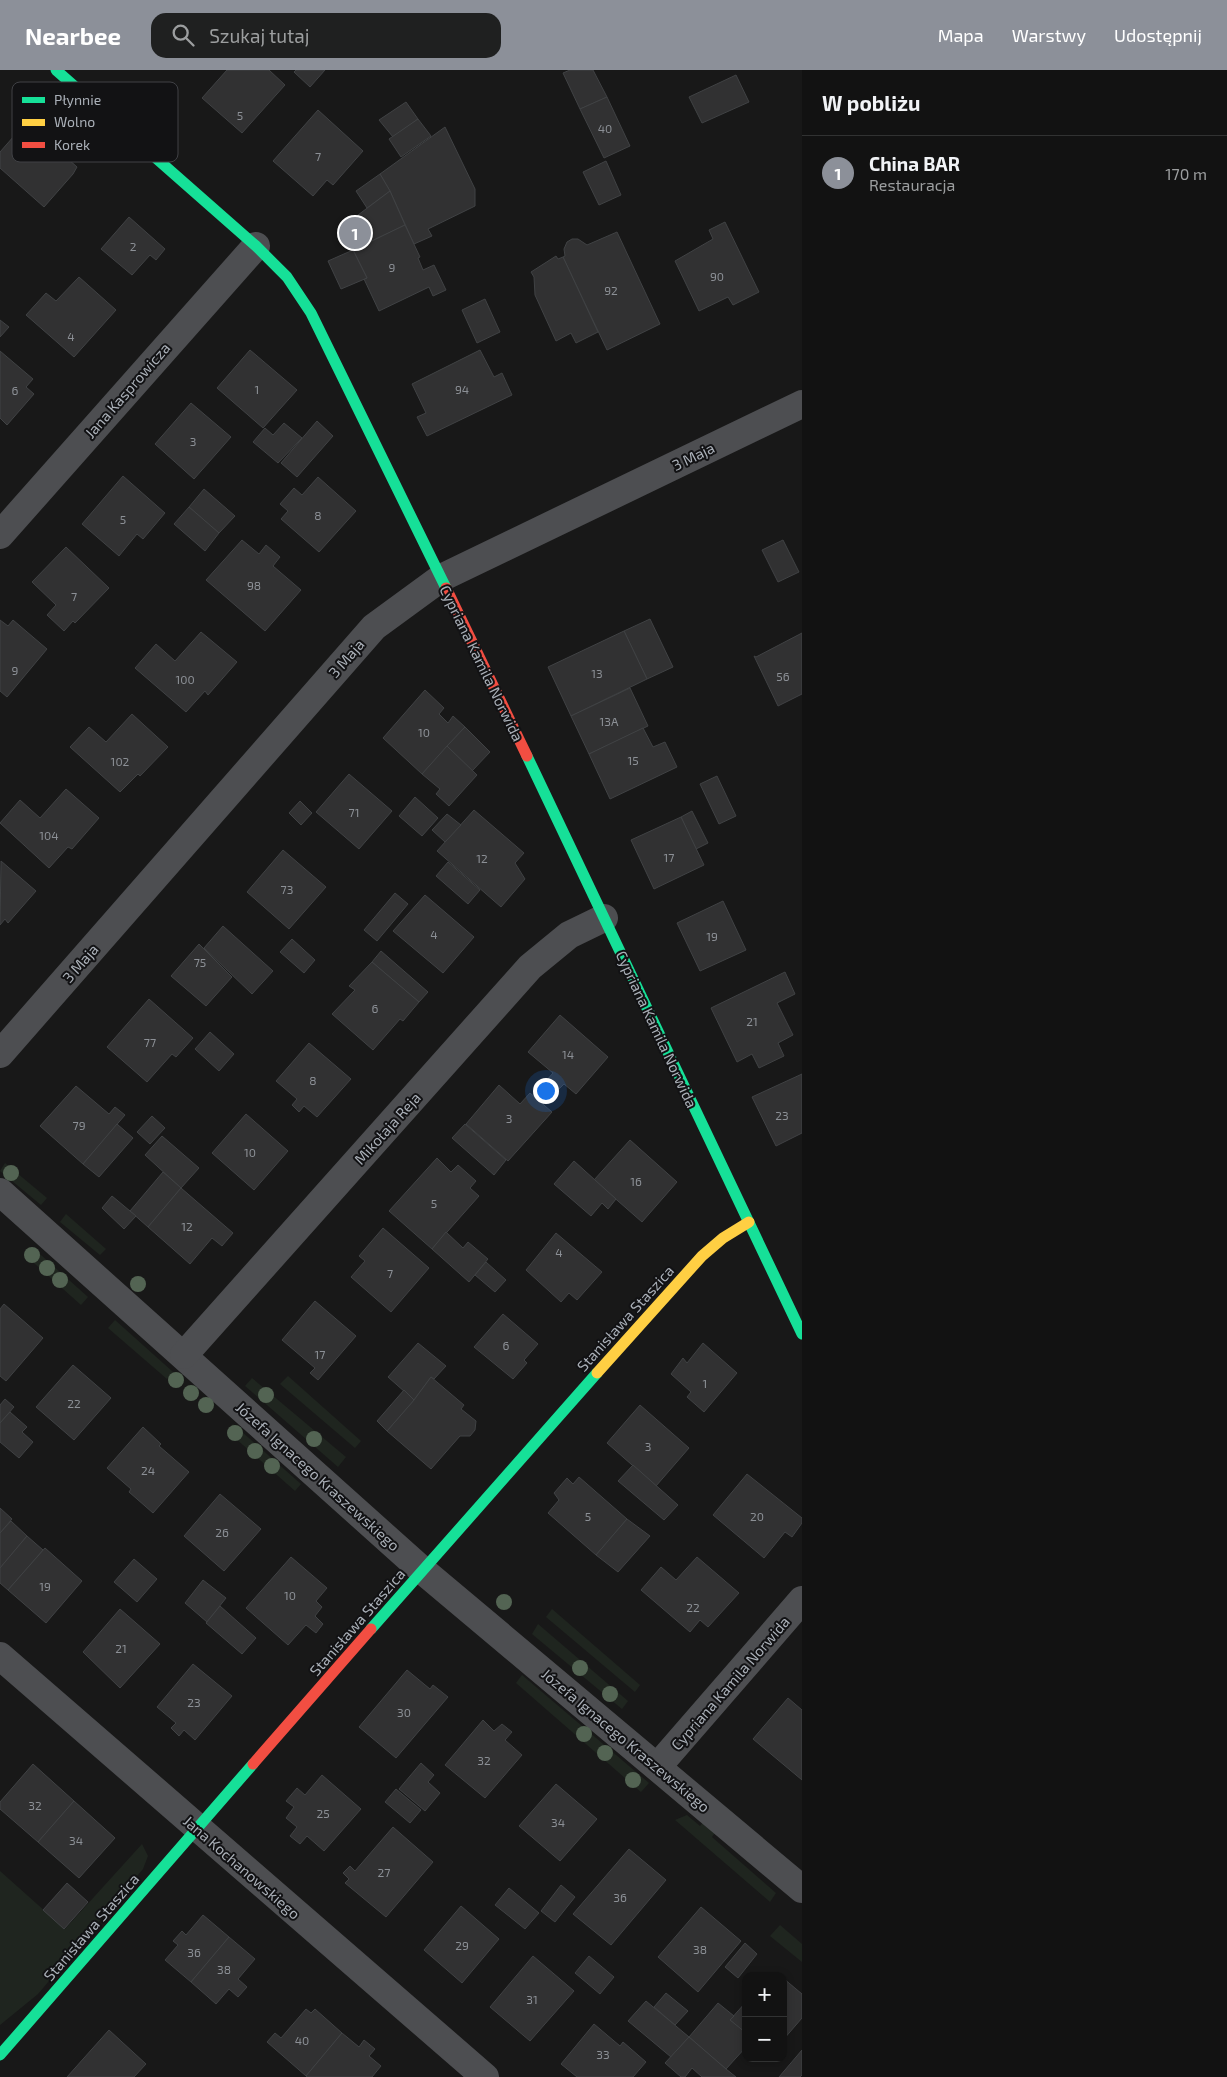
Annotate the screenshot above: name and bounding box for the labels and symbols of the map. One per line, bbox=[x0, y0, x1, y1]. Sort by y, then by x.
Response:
legend bbox=[12, 82, 178, 162]
text: Płynnie bbox=[54, 91, 101, 108]
house number: 5 bbox=[237, 108, 243, 122]
text: Wolno bbox=[54, 113, 95, 130]
house number: 40 bbox=[598, 121, 612, 135]
text: Korek bbox=[54, 136, 90, 153]
house number: 7 bbox=[315, 149, 321, 163]
pin: 1 bbox=[339, 214, 371, 252]
house number: 2 bbox=[130, 239, 137, 253]
house number: 9 bbox=[389, 260, 396, 274]
house number: 90 bbox=[710, 269, 724, 283]
house number: 92 bbox=[604, 283, 618, 297]
house number: 4 bbox=[67, 329, 75, 343]
street label: Jana Kasprowicza bbox=[81, 339, 173, 441]
house number: 1 bbox=[255, 382, 259, 396]
house number: 94 bbox=[455, 382, 469, 396]
house number: 6 bbox=[12, 383, 19, 397]
house number: 3 bbox=[190, 434, 196, 448]
street label: 3 Maja bbox=[669, 438, 718, 475]
house number: 8 bbox=[314, 508, 322, 522]
house number: 5 bbox=[120, 512, 126, 526]
house number: 98 bbox=[247, 578, 261, 592]
street label: Cypriana Kamila Norwida bbox=[436, 582, 528, 744]
house number: 7 bbox=[71, 589, 77, 603]
street label: 3 Maja bbox=[324, 635, 368, 682]
house number: 9 bbox=[12, 663, 19, 677]
house number: 13 bbox=[591, 666, 603, 680]
house number: 56 bbox=[776, 669, 790, 683]
house number: 100 bbox=[175, 672, 195, 686]
house number: 13A bbox=[600, 714, 619, 728]
house number: 10 bbox=[418, 725, 430, 739]
house number: 15 bbox=[627, 753, 639, 767]
house number: 102 bbox=[111, 754, 130, 768]
house number: 71 bbox=[349, 805, 359, 819]
house number: 104 bbox=[39, 828, 59, 842]
house number: 17 bbox=[664, 850, 674, 864]
house number: 12 bbox=[476, 851, 488, 865]
house number: 73 bbox=[281, 882, 293, 896]
house number: 4 bbox=[430, 927, 438, 941]
house number: 19 bbox=[706, 929, 718, 943]
street label: 3 Maja bbox=[58, 940, 102, 987]
street label: Cypriana Kamila Norwida bbox=[613, 948, 701, 1110]
house number: 75 bbox=[194, 955, 206, 969]
house number: 6 bbox=[372, 1001, 379, 1015]
house number: 21 bbox=[746, 1014, 758, 1028]
house number: 77 bbox=[144, 1035, 156, 1049]
house number: 14 bbox=[562, 1047, 574, 1061]
house number: 8 bbox=[309, 1073, 317, 1087]
your location bbox=[533, 1078, 559, 1104]
street label: Mikołaja Reja bbox=[350, 1088, 425, 1168]
house number: 23 bbox=[775, 1108, 789, 1122]
house number: 3 bbox=[506, 1111, 512, 1125]
house number: 79 bbox=[72, 1118, 86, 1132]
house number: 10 bbox=[244, 1145, 256, 1159]
house number: 16 bbox=[630, 1174, 642, 1188]
house number: 5 bbox=[431, 1196, 437, 1210]
house number: 12 bbox=[181, 1219, 193, 1233]
house number: 4 bbox=[555, 1245, 563, 1259]
street label: Stanisława Staszica bbox=[573, 1261, 677, 1375]
house number: 7 bbox=[387, 1266, 393, 1280]
house number: 6 bbox=[503, 1338, 510, 1352]
house number: 17 bbox=[315, 1347, 325, 1361]
house number: 1 bbox=[703, 1376, 707, 1390]
house number: 22 bbox=[67, 1396, 81, 1410]
street label: Józefa Ignacego Kraszewskiego bbox=[232, 1398, 404, 1554]
house number: 3 bbox=[645, 1439, 651, 1453]
house number: 24 bbox=[141, 1463, 155, 1477]
house number: 5 bbox=[585, 1509, 591, 1523]
house number: 20 bbox=[750, 1509, 764, 1523]
house number: 26 bbox=[215, 1525, 229, 1539]
street label: Stanisława Staszica bbox=[306, 1565, 408, 1679]
house number: 19 bbox=[39, 1579, 51, 1593]
house number: 10 bbox=[284, 1588, 296, 1602]
house number: 22 bbox=[686, 1600, 700, 1614]
street label: Cypriana Kamila Norwida bbox=[667, 1612, 793, 1754]
house number: 21 bbox=[115, 1641, 127, 1655]
street label: Józefa Ignacego Kraszewskiego bbox=[538, 1664, 714, 1816]
house number: 23 bbox=[187, 1695, 201, 1709]
house number: 30 bbox=[397, 1705, 411, 1719]
house number: 32 bbox=[477, 1753, 491, 1767]
house number: 32 bbox=[28, 1798, 42, 1812]
house number: 25 bbox=[316, 1806, 330, 1820]
street label: Jana Kochanowskiego bbox=[180, 1811, 304, 1923]
house number: 34 bbox=[551, 1815, 565, 1829]
house number: 34 bbox=[69, 1833, 83, 1847]
house number: 27 bbox=[378, 1865, 390, 1879]
street label: Stanisława Staszica bbox=[40, 1870, 142, 1984]
house number: 36 bbox=[613, 1890, 627, 1904]
house number: 29 bbox=[455, 1938, 469, 1952]
house number: 38 bbox=[693, 1942, 707, 1956]
house number: 36 bbox=[187, 1945, 201, 1959]
house number: 38 bbox=[217, 1962, 231, 1976]
house number: 31 bbox=[526, 1992, 538, 2006]
house number: 40 bbox=[295, 2033, 309, 2047]
house number: 33 bbox=[596, 2047, 610, 2061]

